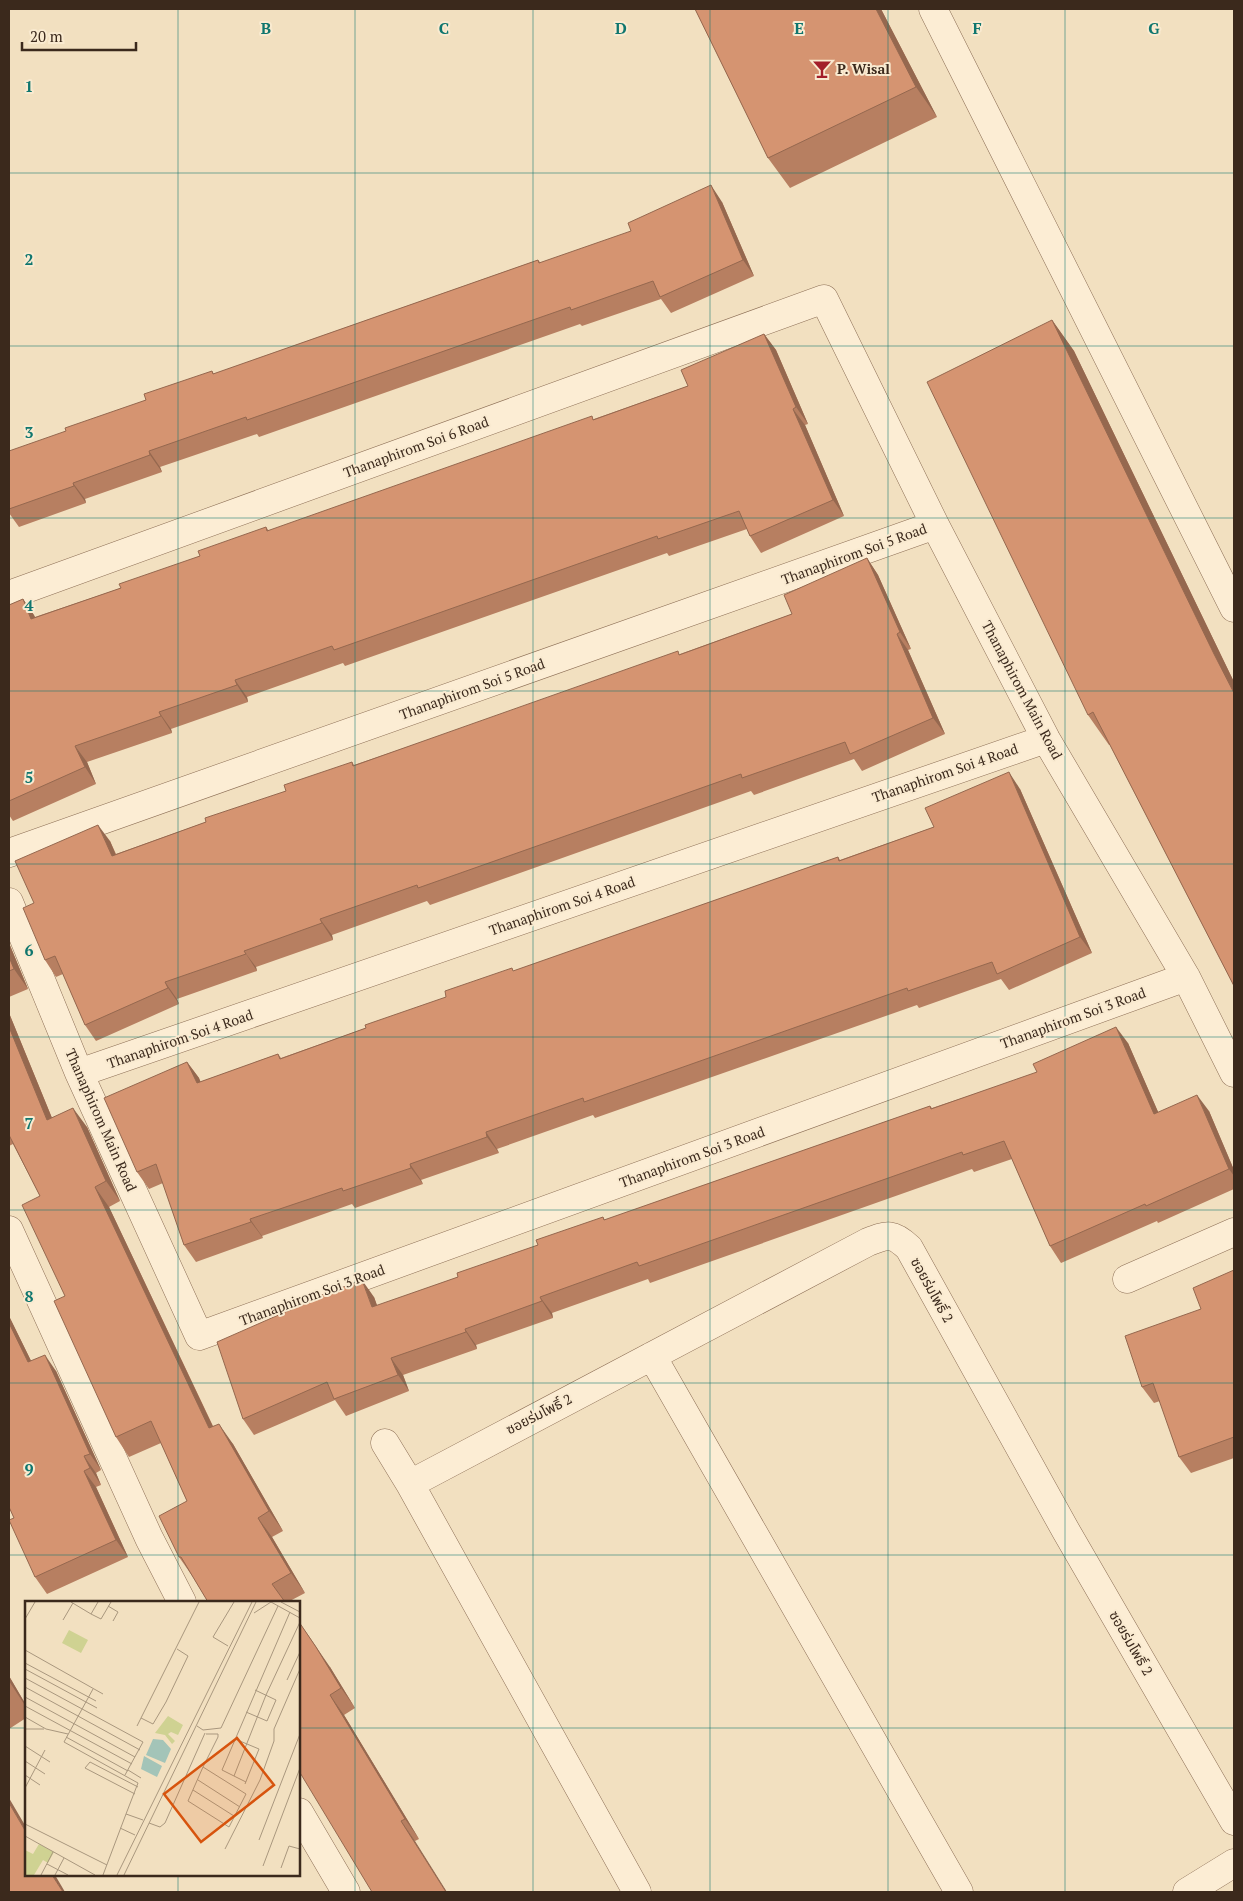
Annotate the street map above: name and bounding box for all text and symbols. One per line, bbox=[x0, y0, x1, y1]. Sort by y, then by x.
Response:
text: B bbox=[261, 17, 271, 39]
text: C bbox=[439, 17, 449, 39]
text: D bbox=[615, 17, 627, 39]
text: E bbox=[794, 17, 804, 39]
text: F bbox=[972, 17, 982, 39]
text: G bbox=[1148, 17, 1160, 39]
scale bar bbox=[22, 20, 136, 52]
text: 20 m bbox=[30, 26, 63, 46]
bar icon: P. Wisal bbox=[811, 58, 833, 80]
place label: P. Wisal bbox=[837, 59, 890, 78]
text: 1 bbox=[24, 75, 34, 97]
text: 2 bbox=[24, 248, 34, 270]
street label: Thanaphirom Soi 6 Road bbox=[341, 411, 491, 482]
text: 3 bbox=[24, 421, 34, 443]
street label: Thanaphirom Soi 5 Road bbox=[779, 518, 929, 589]
text: 4 bbox=[24, 594, 34, 616]
street label: Thanaphirom Main Road bbox=[978, 617, 1067, 763]
street label: Thanaphirom Soi 5 Road bbox=[397, 653, 547, 724]
street label: Thanaphirom Soi 4 Road bbox=[869, 739, 1021, 806]
text: 5 bbox=[24, 766, 34, 788]
street label: Thanaphirom Soi 4 Road bbox=[486, 872, 638, 939]
text: 6 bbox=[24, 939, 34, 961]
street label: Thanaphirom Soi 3 Road bbox=[998, 982, 1148, 1053]
street label: Thanaphirom Soi 4 Road bbox=[104, 1005, 256, 1072]
street label: Thanaphirom Main Road bbox=[61, 1045, 142, 1195]
text: 7 bbox=[24, 1112, 34, 1134]
street label: Thanaphirom Soi 3 Road bbox=[617, 1121, 767, 1192]
street label: ซอยร่มโพธิ์ 2 bbox=[907, 1254, 958, 1326]
street label: Thanaphirom Soi 3 Road bbox=[237, 1259, 387, 1330]
text: 8 bbox=[24, 1285, 34, 1307]
street label: ซอยร่มโพธิ์ 2 bbox=[502, 1389, 575, 1438]
text: 9 bbox=[24, 1458, 34, 1480]
inset map bbox=[25, 1601, 300, 1876]
street label: ซอยร่มโพธิ์ 2 bbox=[1105, 1607, 1158, 1679]

